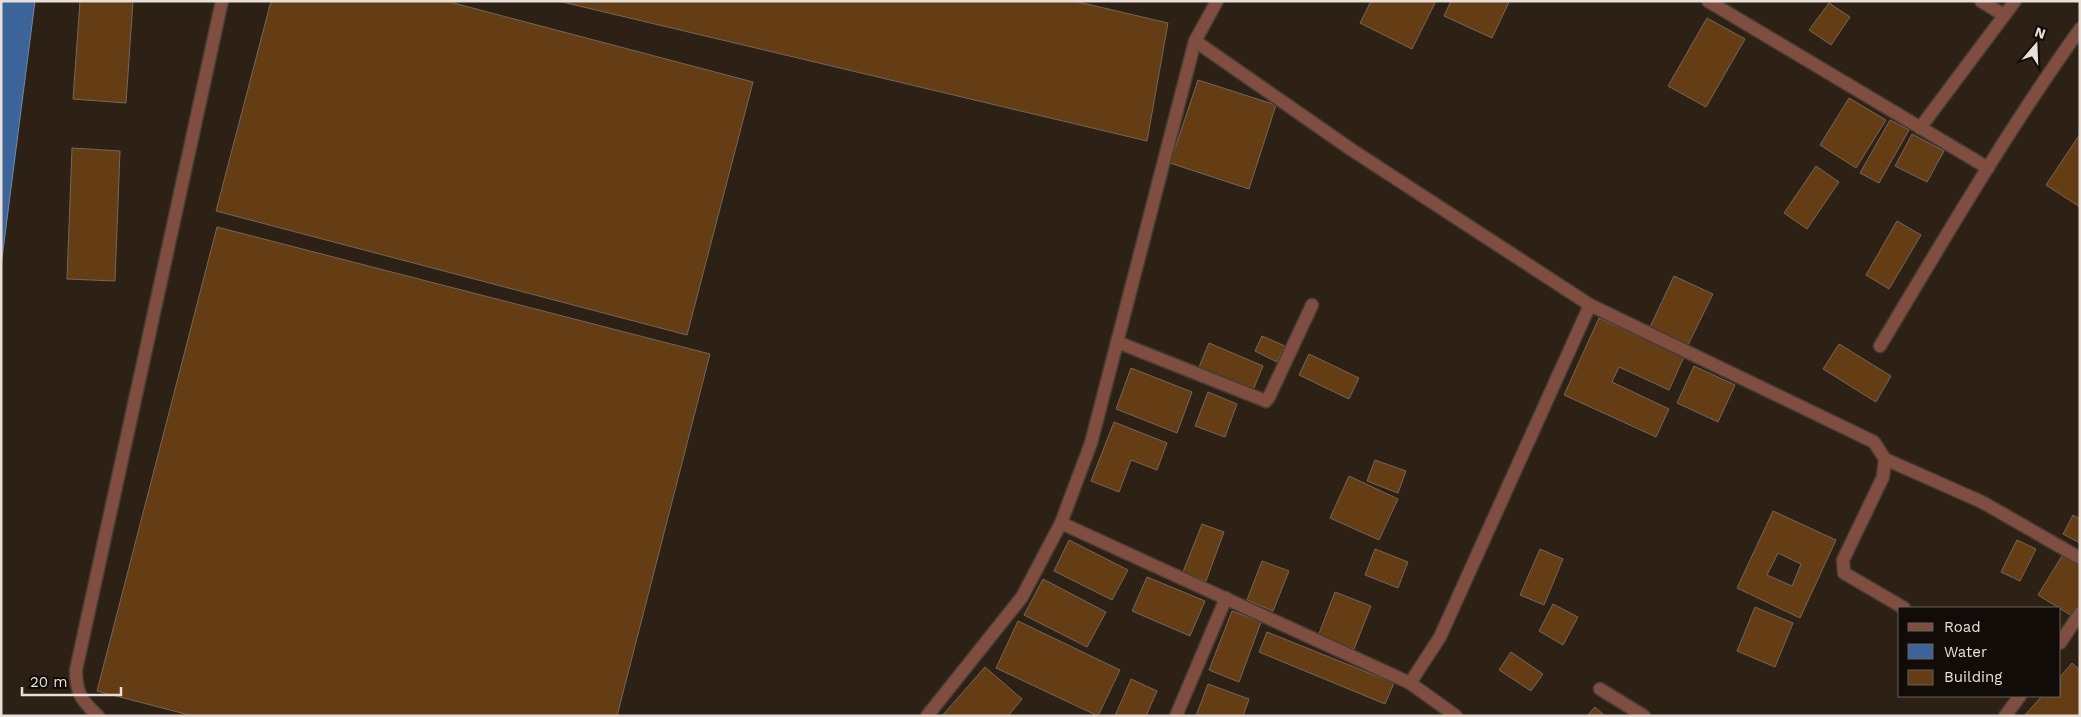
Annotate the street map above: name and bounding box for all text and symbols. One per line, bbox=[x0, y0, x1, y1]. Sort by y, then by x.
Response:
north arrow bbox=[2011, 20, 2061, 70]
text: N bbox=[2033, 23, 2048, 42]
legend bbox=[1898, 607, 2061, 697]
text: Road bbox=[1944, 618, 1981, 636]
text: Water bbox=[1944, 643, 1987, 661]
scale bar bbox=[22, 664, 121, 696]
text: Building bbox=[1944, 668, 2002, 686]
text: 20 m bbox=[30, 673, 68, 691]

